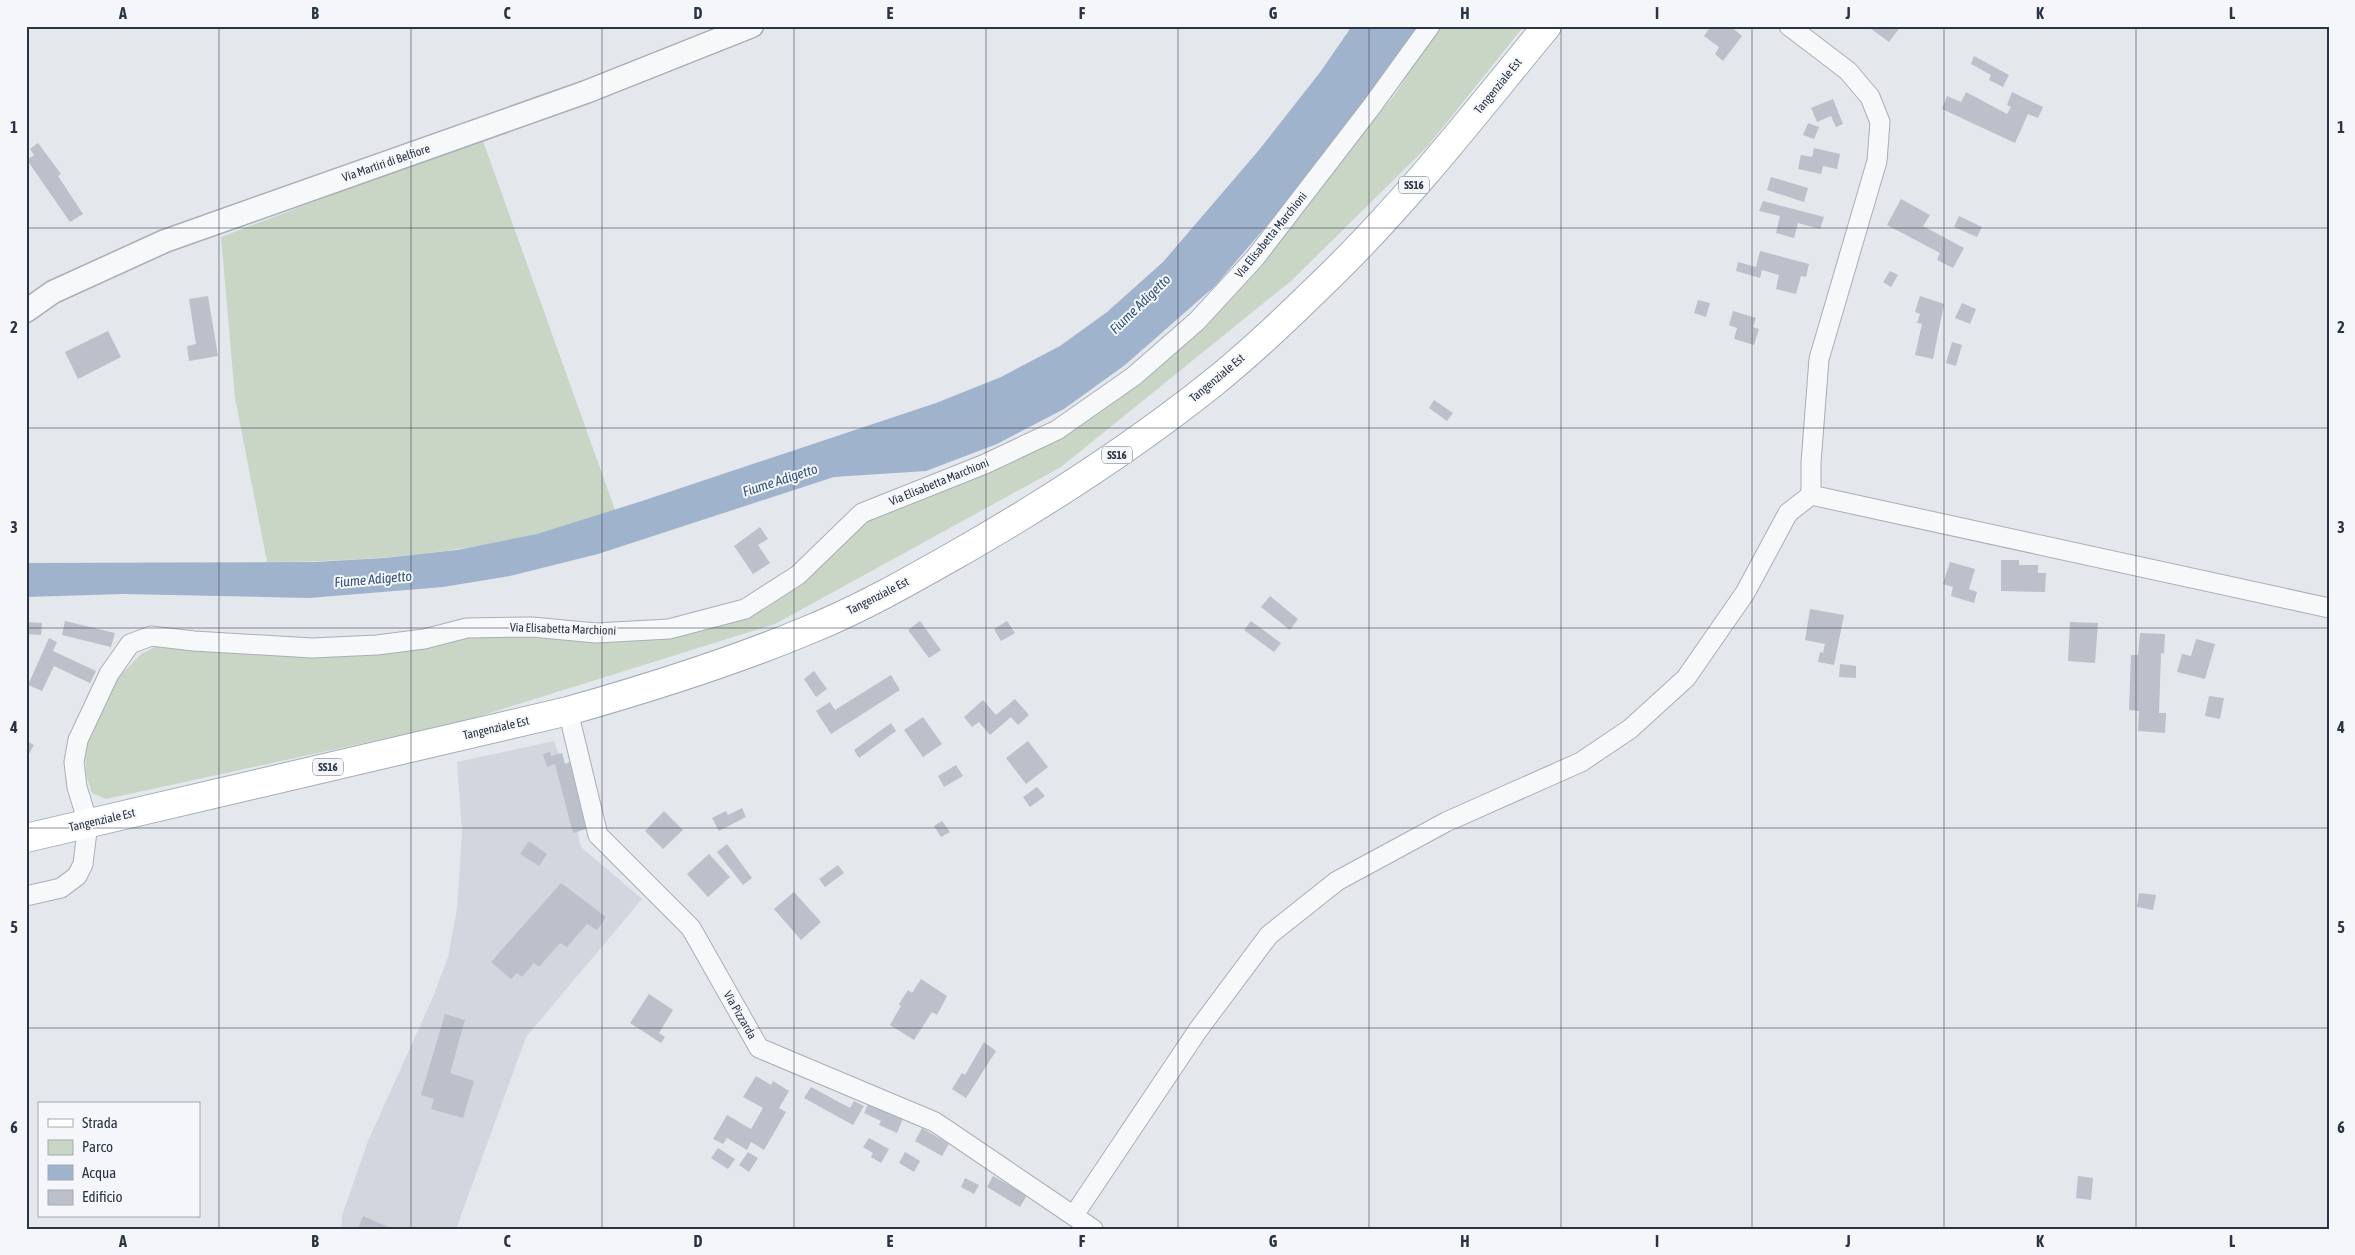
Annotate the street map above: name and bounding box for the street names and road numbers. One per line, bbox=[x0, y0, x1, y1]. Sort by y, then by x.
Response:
street label: Tangenziale Est bbox=[1471, 55, 1525, 117]
street label: Via Martiri di Belfiore bbox=[340, 141, 432, 185]
road number: SS16 bbox=[1399, 176, 1429, 194]
street label: Via Elisabetta Marchioni bbox=[1232, 189, 1310, 281]
street label: Tangenziale Est bbox=[1187, 351, 1248, 405]
road number: SS16 bbox=[1102, 446, 1132, 464]
street label: Via Elisabetta Marchioni bbox=[887, 456, 991, 508]
street label: Tangenziale Est bbox=[845, 574, 912, 618]
street label: Via Elisabetta Marchioni bbox=[510, 620, 616, 638]
street label: Tangenziale Est bbox=[461, 713, 531, 742]
road number: SS16 bbox=[313, 759, 343, 776]
street label: Tangenziale Est bbox=[67, 805, 137, 834]
street label: Via Pizzarda bbox=[721, 988, 759, 1042]

